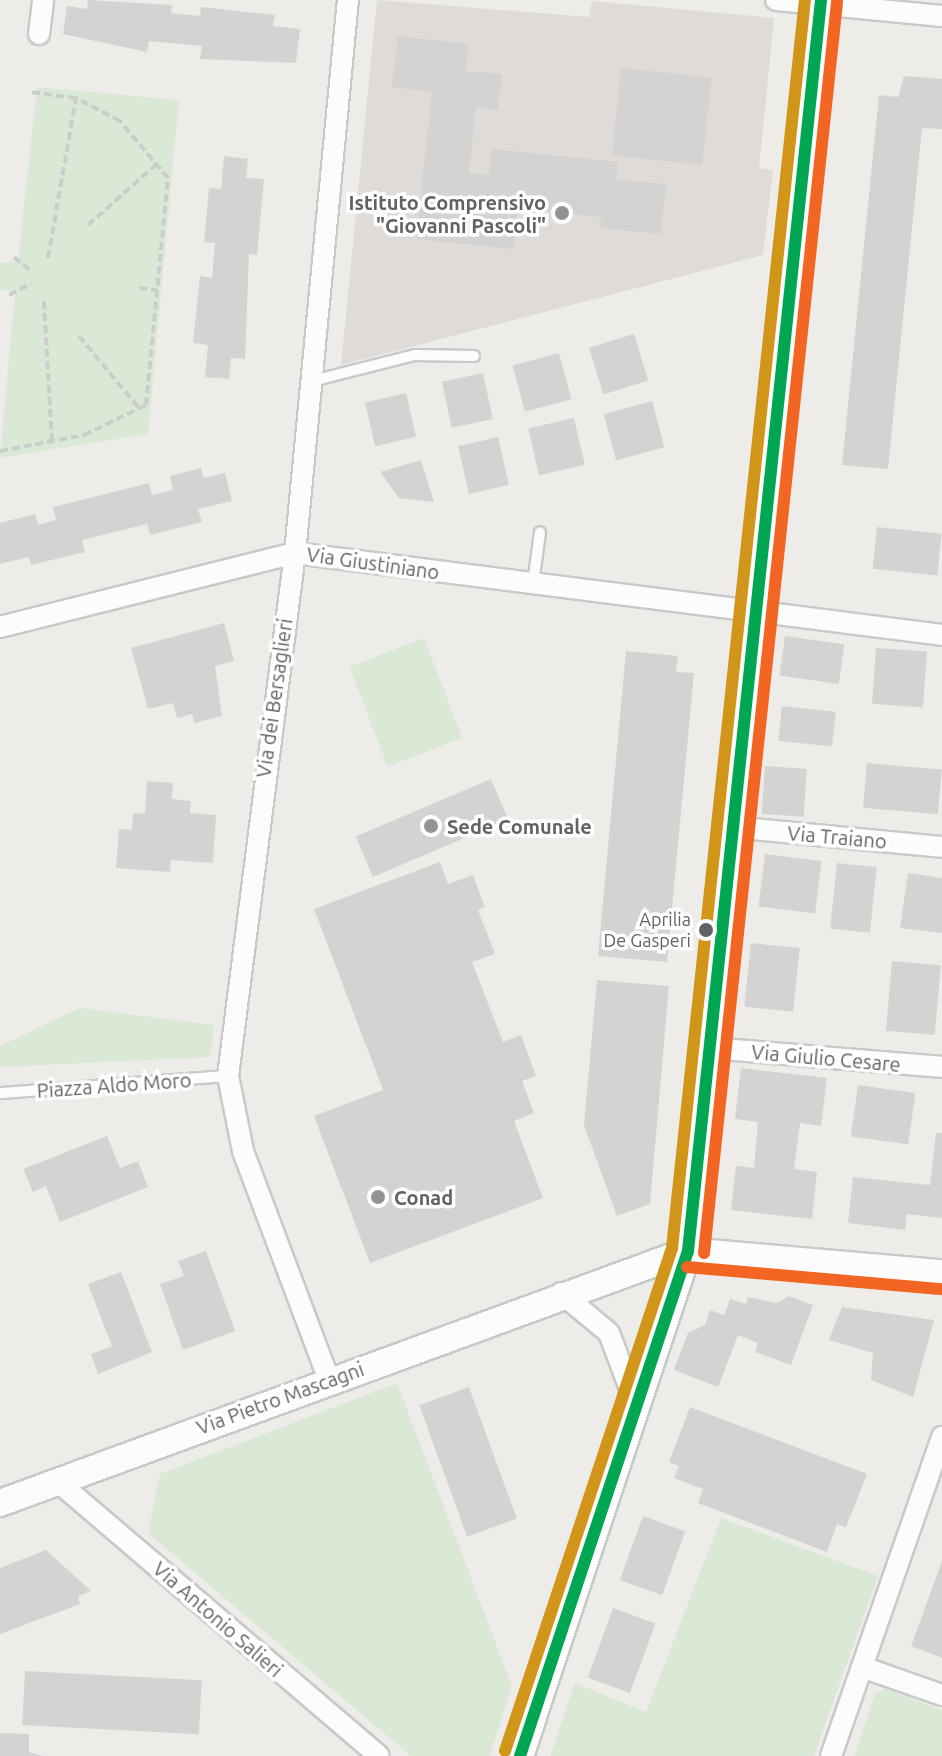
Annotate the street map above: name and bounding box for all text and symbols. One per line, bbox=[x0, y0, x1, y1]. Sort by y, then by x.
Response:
place label: Istituto Comprensivo "Giovanni Pascoli" bbox=[349, 190, 546, 237]
marker: Istituto Comprensivo "Giovanni Pascoli" bbox=[553, 204, 571, 222]
street label: Via Giustiniano bbox=[305, 542, 441, 584]
street label: Via dei Bersaglieri bbox=[251, 617, 297, 779]
place label: Sede Comunale bbox=[447, 814, 592, 838]
marker: Sede Comunale bbox=[422, 817, 440, 835]
street label: Via Traiano bbox=[786, 821, 888, 853]
place label: Aprilia De Gasperi bbox=[604, 909, 691, 952]
marker: Aprilia De Gasperi bbox=[698, 922, 714, 938]
street label: Via Giulio Cesare bbox=[750, 1040, 902, 1076]
street label: Piazza Aldo Moro bbox=[36, 1068, 192, 1102]
place label: Conad bbox=[394, 1185, 453, 1209]
marker: Conad bbox=[369, 1188, 387, 1206]
street label: Via Pietro Mascagni bbox=[193, 1357, 367, 1439]
street label: Via Antonio Salieri bbox=[148, 1556, 288, 1682]

